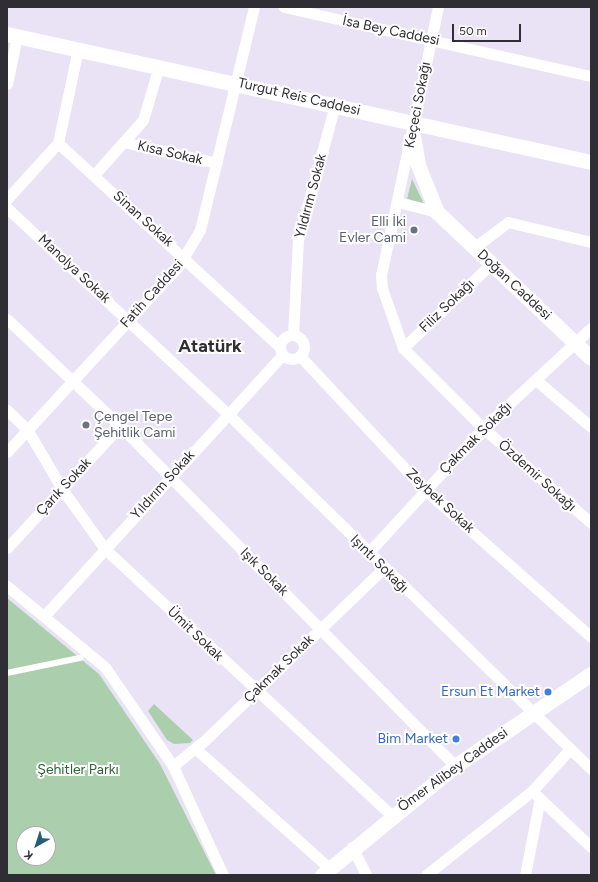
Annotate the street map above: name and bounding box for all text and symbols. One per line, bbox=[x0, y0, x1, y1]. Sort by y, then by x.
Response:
street label: İsa Bey Caddesi bbox=[341, 13, 441, 49]
scale bar bbox=[454, 16, 523, 42]
text: 50 m bbox=[459, 24, 487, 38]
street label: Keçeci Sokağı bbox=[401, 60, 435, 150]
street label: Turgut Reis Caddesi bbox=[236, 75, 362, 119]
street label: Kısa Sokak bbox=[136, 137, 204, 169]
street label: Yıldırım Sokak bbox=[292, 152, 330, 240]
street label: Sinan Sokak bbox=[109, 188, 177, 250]
place label: Elli İki Evler Cami bbox=[339, 214, 406, 246]
marker: Elli İki Evler Cami bbox=[409, 225, 419, 235]
street label: Manolya Sokak bbox=[34, 231, 114, 307]
street label: Doğan Caddesi bbox=[473, 246, 555, 324]
street label: Fatih Caddesi bbox=[117, 257, 187, 331]
street label: Filiz Sokağı bbox=[416, 276, 478, 336]
district label: Atatürk bbox=[178, 335, 242, 357]
street label: Çakmak Sokağı bbox=[436, 398, 516, 478]
place label: Çengel Tepe Şehitlik Cami bbox=[94, 409, 176, 442]
marker: Çengel Tepe Şehitlik Cami bbox=[81, 420, 91, 430]
street label: Özdemir Sokağı bbox=[495, 437, 579, 515]
street label: Yıldırım Sokak bbox=[128, 447, 198, 523]
street label: Çarık Sokak bbox=[33, 455, 95, 519]
street label: Zeybek Sokak bbox=[402, 465, 478, 537]
street label: Işıntı Sokağı bbox=[346, 531, 412, 597]
street label: Işık Sokak bbox=[236, 544, 292, 600]
street label: Ümit Sokak bbox=[164, 603, 226, 665]
street label: Çakmak Sokak bbox=[241, 631, 317, 707]
place label: Ersun Et Market bbox=[441, 684, 540, 700]
marker: Ersun Et Market bbox=[543, 687, 553, 697]
street label: Ömer Alibey Caddesi bbox=[395, 724, 511, 816]
place label: Bim Market bbox=[378, 731, 448, 747]
marker: Bim Market bbox=[451, 734, 461, 744]
park label: Şehitler Parkı bbox=[37, 762, 119, 778]
north arrow bbox=[16, 826, 56, 866]
text: K bbox=[22, 848, 36, 862]

